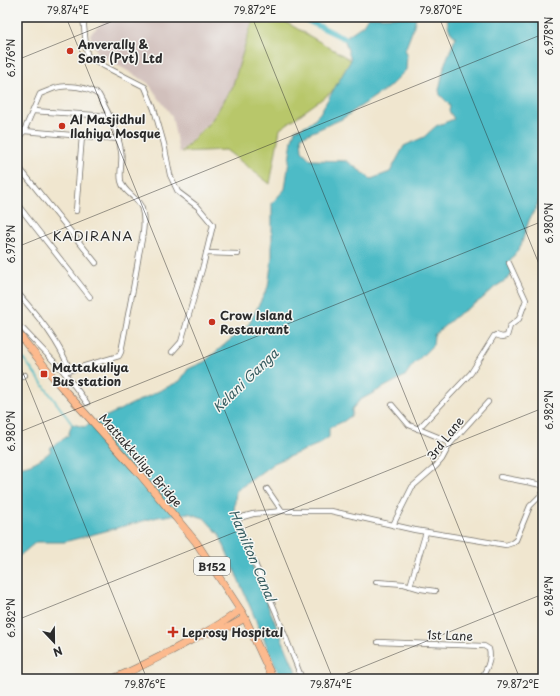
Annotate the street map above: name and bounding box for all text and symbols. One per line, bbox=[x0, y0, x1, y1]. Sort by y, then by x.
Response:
text: 79.874°E bbox=[47, 2, 89, 17]
text: 79.872°E bbox=[234, 2, 276, 17]
text: 79.870°E bbox=[420, 2, 462, 17]
text: 6.978°N bbox=[541, 17, 556, 55]
place label: Anverally & Sons (Pvt) Ltd bbox=[77, 35, 163, 67]
text: 6.976°N bbox=[3, 39, 18, 77]
marker: Anverally & Sons (Pvt) Ltd bbox=[65, 46, 75, 56]
place label: Al Masjidhul Ilahiya Mosque bbox=[69, 110, 161, 142]
marker: Al Masjidhul Ilahiya Mosque bbox=[57, 121, 67, 131]
text: 6.980°N bbox=[541, 202, 556, 243]
text: 6.978°N bbox=[3, 225, 18, 263]
district label: KADIRANA bbox=[53, 226, 133, 245]
place label: Crow Island Restaurant bbox=[220, 306, 292, 338]
marker: Crow Island Restaurant bbox=[207, 317, 217, 327]
water label: Kelani Ganga bbox=[208, 343, 283, 416]
place label: Mattakuliya Bus station bbox=[52, 358, 130, 390]
marker: Mattakuliya Bus station bbox=[39, 369, 49, 379]
text: 6.982°N bbox=[541, 390, 556, 430]
street label: Mattakkuliya Bridge bbox=[95, 409, 187, 511]
text: 6.980°N bbox=[3, 410, 18, 451]
street label: 3rd Lane bbox=[422, 412, 468, 464]
water label: Hamilton Canal bbox=[225, 506, 282, 606]
road number: B152 bbox=[194, 557, 230, 575]
text: 6.984°N bbox=[541, 576, 556, 616]
text: 6.982°N bbox=[3, 598, 18, 638]
north arrow bbox=[34, 622, 74, 662]
place label: Leprosy Hospital bbox=[182, 623, 283, 641]
street label: 1st Lane bbox=[427, 625, 474, 645]
marker: Leprosy Hospital bbox=[167, 626, 179, 638]
text: N bbox=[50, 642, 65, 661]
text: 79.876°E bbox=[124, 676, 166, 691]
text: 79.874°E bbox=[310, 676, 352, 691]
text: 79.872°E bbox=[497, 676, 539, 691]

